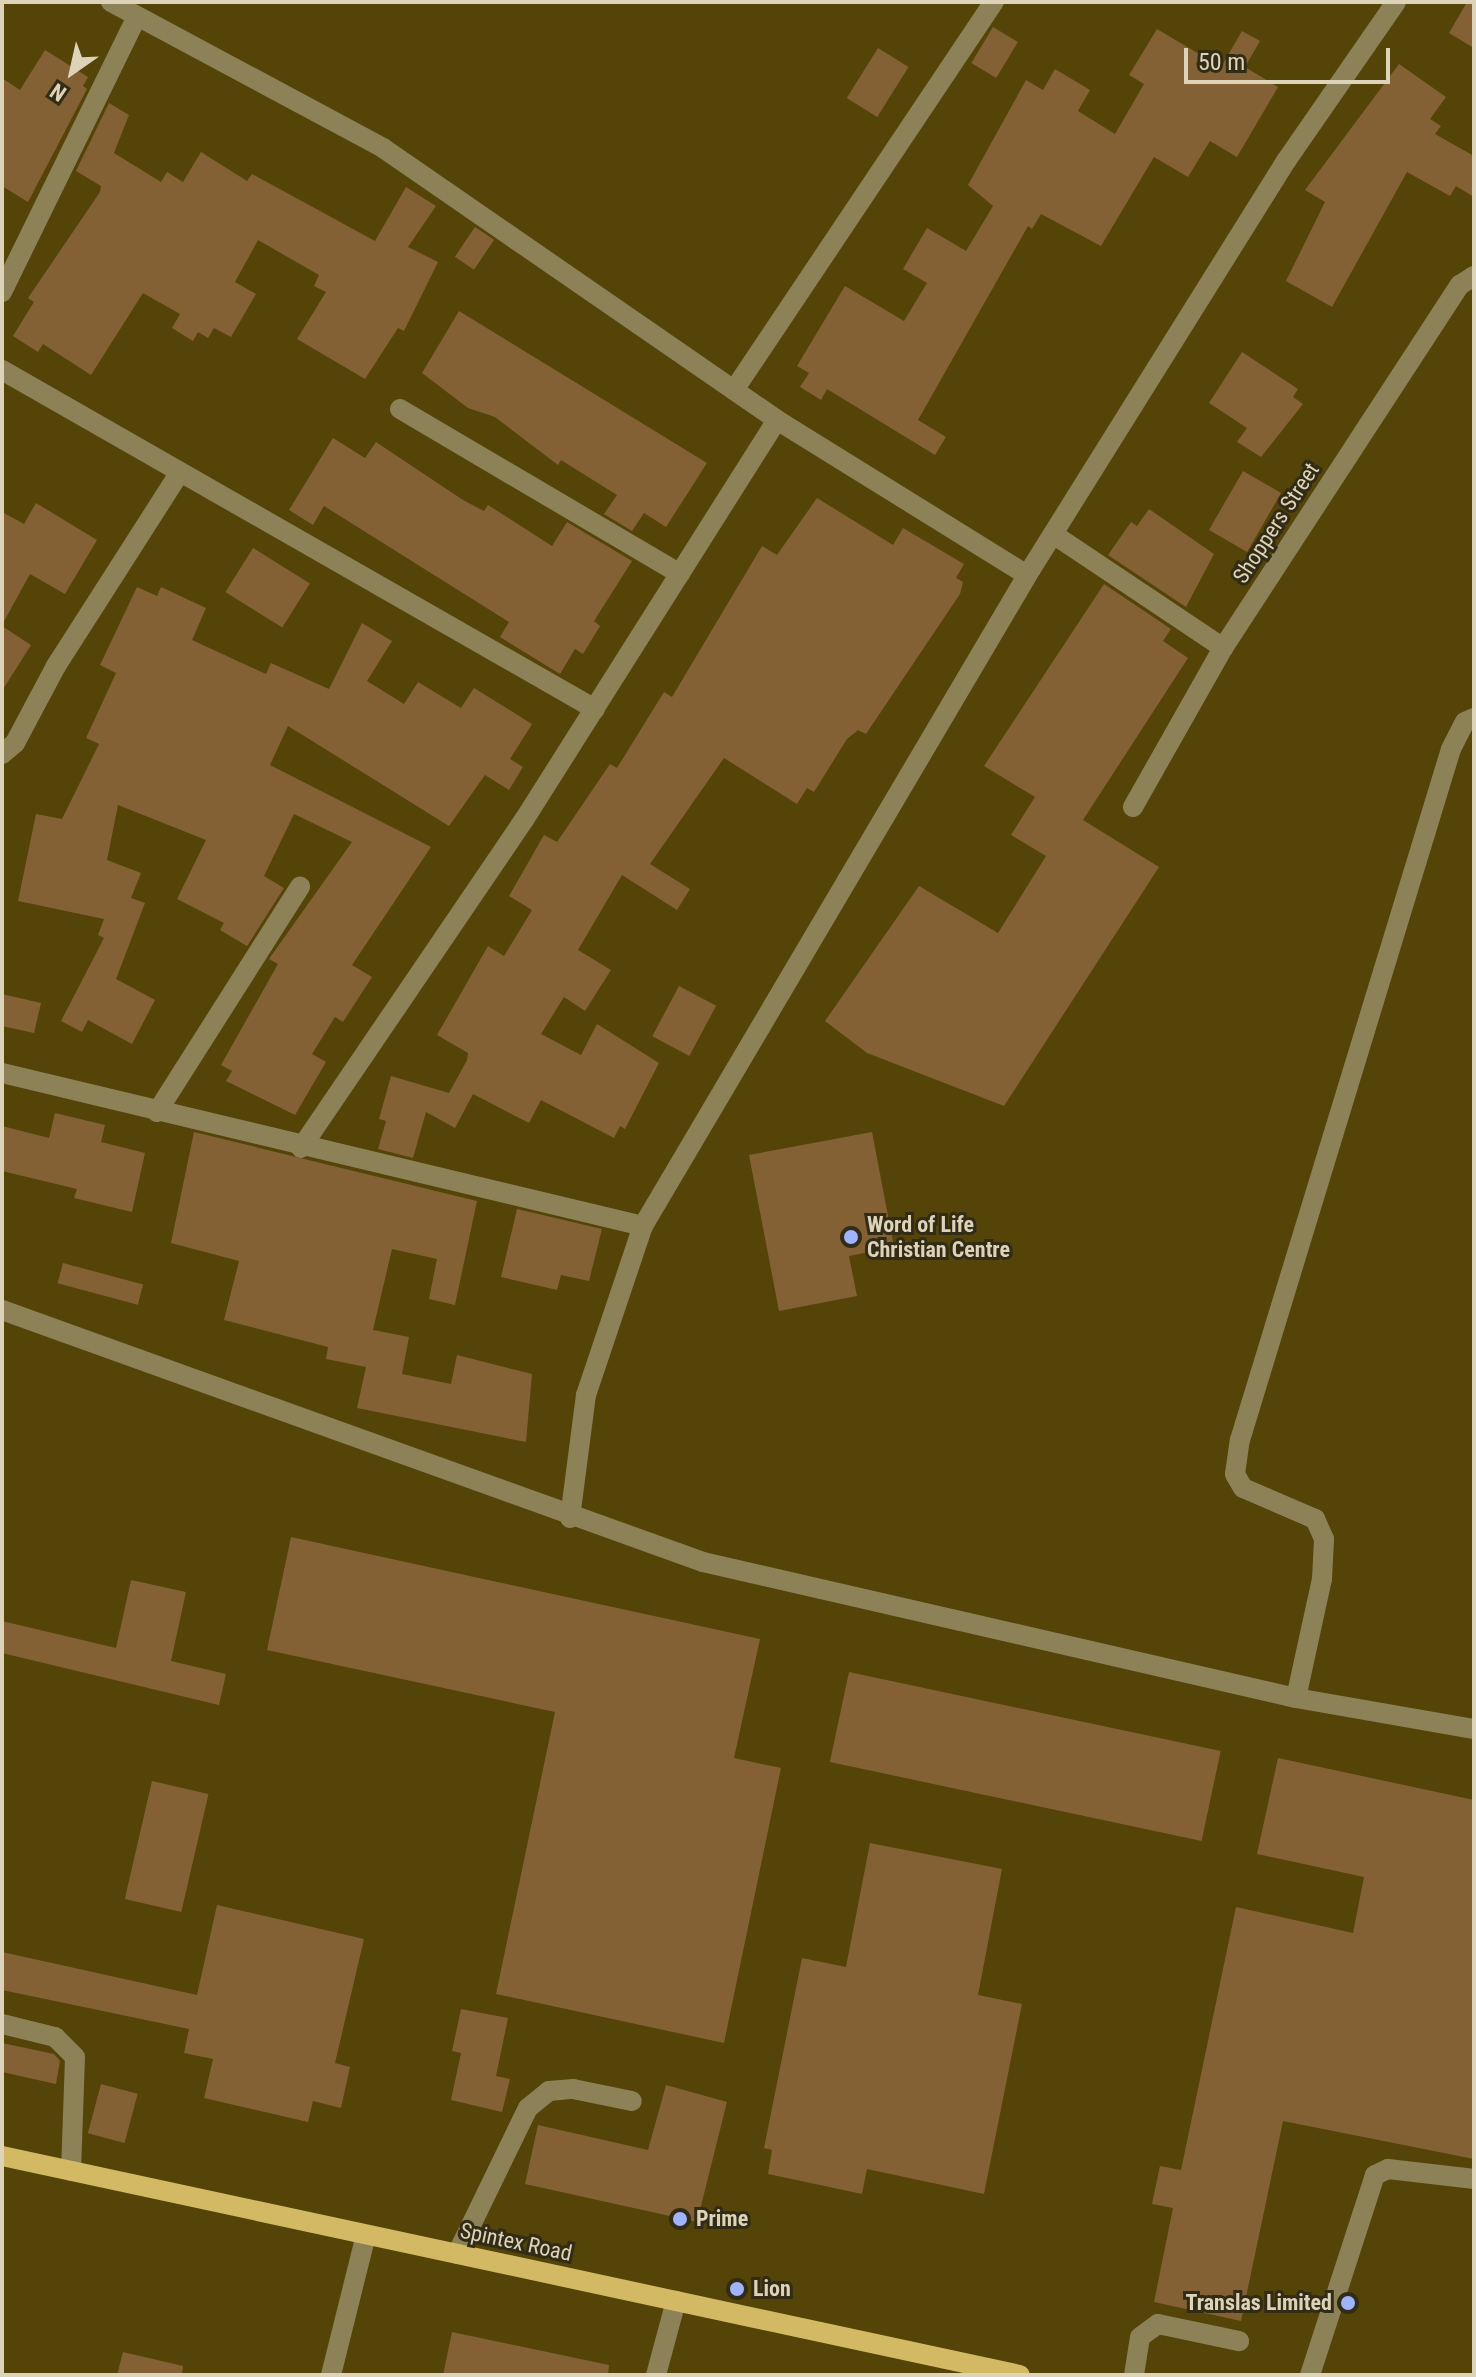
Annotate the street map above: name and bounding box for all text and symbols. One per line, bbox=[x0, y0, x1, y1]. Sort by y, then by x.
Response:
north arrow bbox=[32, 32, 112, 112]
scale bar bbox=[1188, 32, 1394, 82]
text: 50 m bbox=[1198, 48, 1245, 76]
text: N bbox=[46, 78, 71, 106]
street label: Shoppers Street bbox=[1227, 458, 1325, 588]
place label: Word of Life Christian Centre bbox=[867, 1211, 1010, 1262]
marker: Word of Life Christian Centre bbox=[842, 1228, 860, 1246]
place label: Prime bbox=[696, 2206, 748, 2232]
marker: Prime bbox=[671, 2210, 689, 2228]
street label: Spintex Road bbox=[458, 2217, 574, 2267]
place label: Lion bbox=[753, 2276, 791, 2302]
marker: Lion bbox=[728, 2280, 746, 2298]
place label: Translas Limited bbox=[1186, 2290, 1332, 2316]
marker: Translas Limited bbox=[1339, 2294, 1357, 2312]

